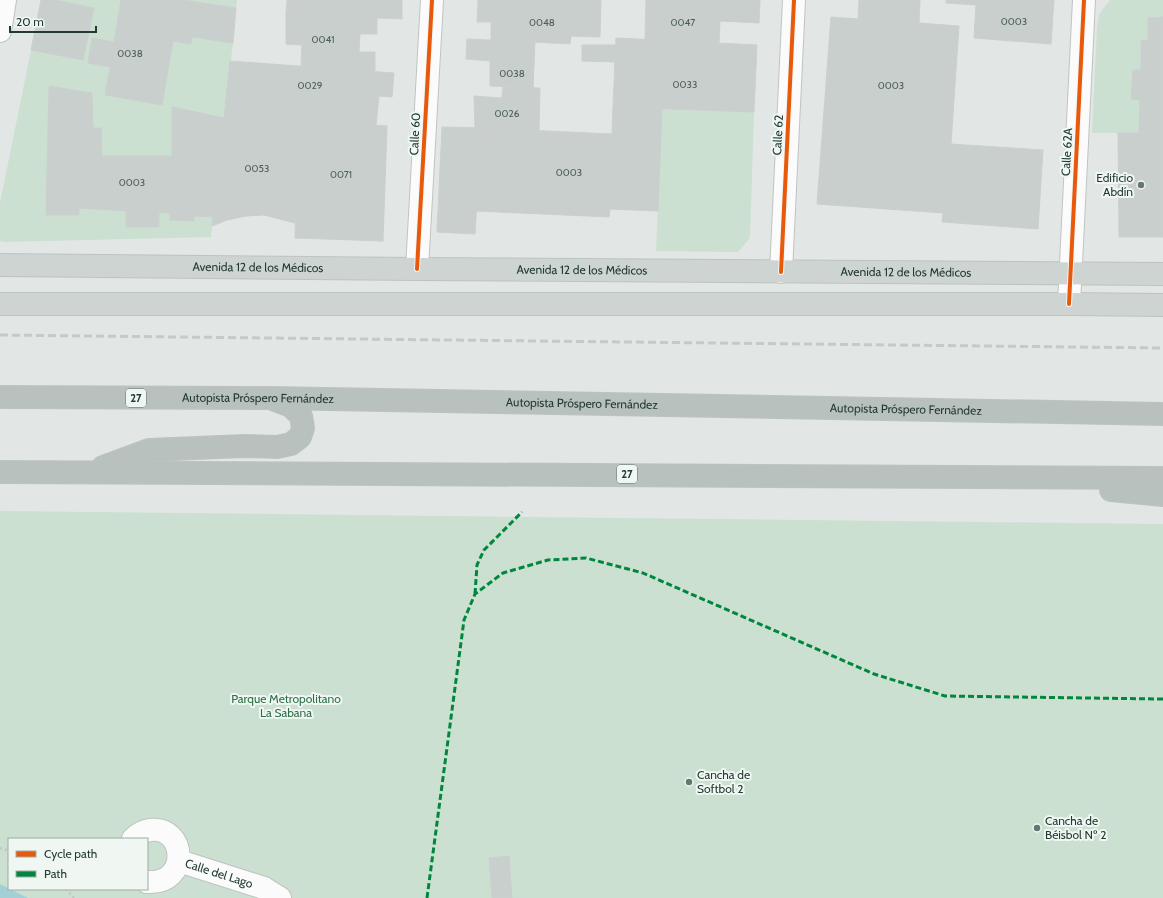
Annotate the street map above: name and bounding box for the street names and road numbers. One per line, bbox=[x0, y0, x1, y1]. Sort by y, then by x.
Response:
street label: Calle 60 bbox=[406, 112, 423, 156]
street label: Calle 62 bbox=[769, 114, 786, 156]
street label: Calle 62A bbox=[1058, 127, 1075, 176]
street label: Avenida 12 de los Médicos bbox=[193, 259, 323, 275]
street label: Avenida 12 de los Médicos bbox=[517, 262, 647, 278]
street label: Avenida 12 de los Médicos bbox=[841, 264, 971, 280]
road number: 27 bbox=[126, 389, 146, 407]
street label: Autopista Próspero Fernández bbox=[182, 390, 335, 406]
street label: Autopista Próspero Fernández bbox=[506, 394, 658, 412]
street label: Autopista Próspero Fernández bbox=[830, 400, 982, 418]
road number: 27 bbox=[617, 465, 637, 483]
street label: Calle del Lago bbox=[183, 855, 255, 891]

